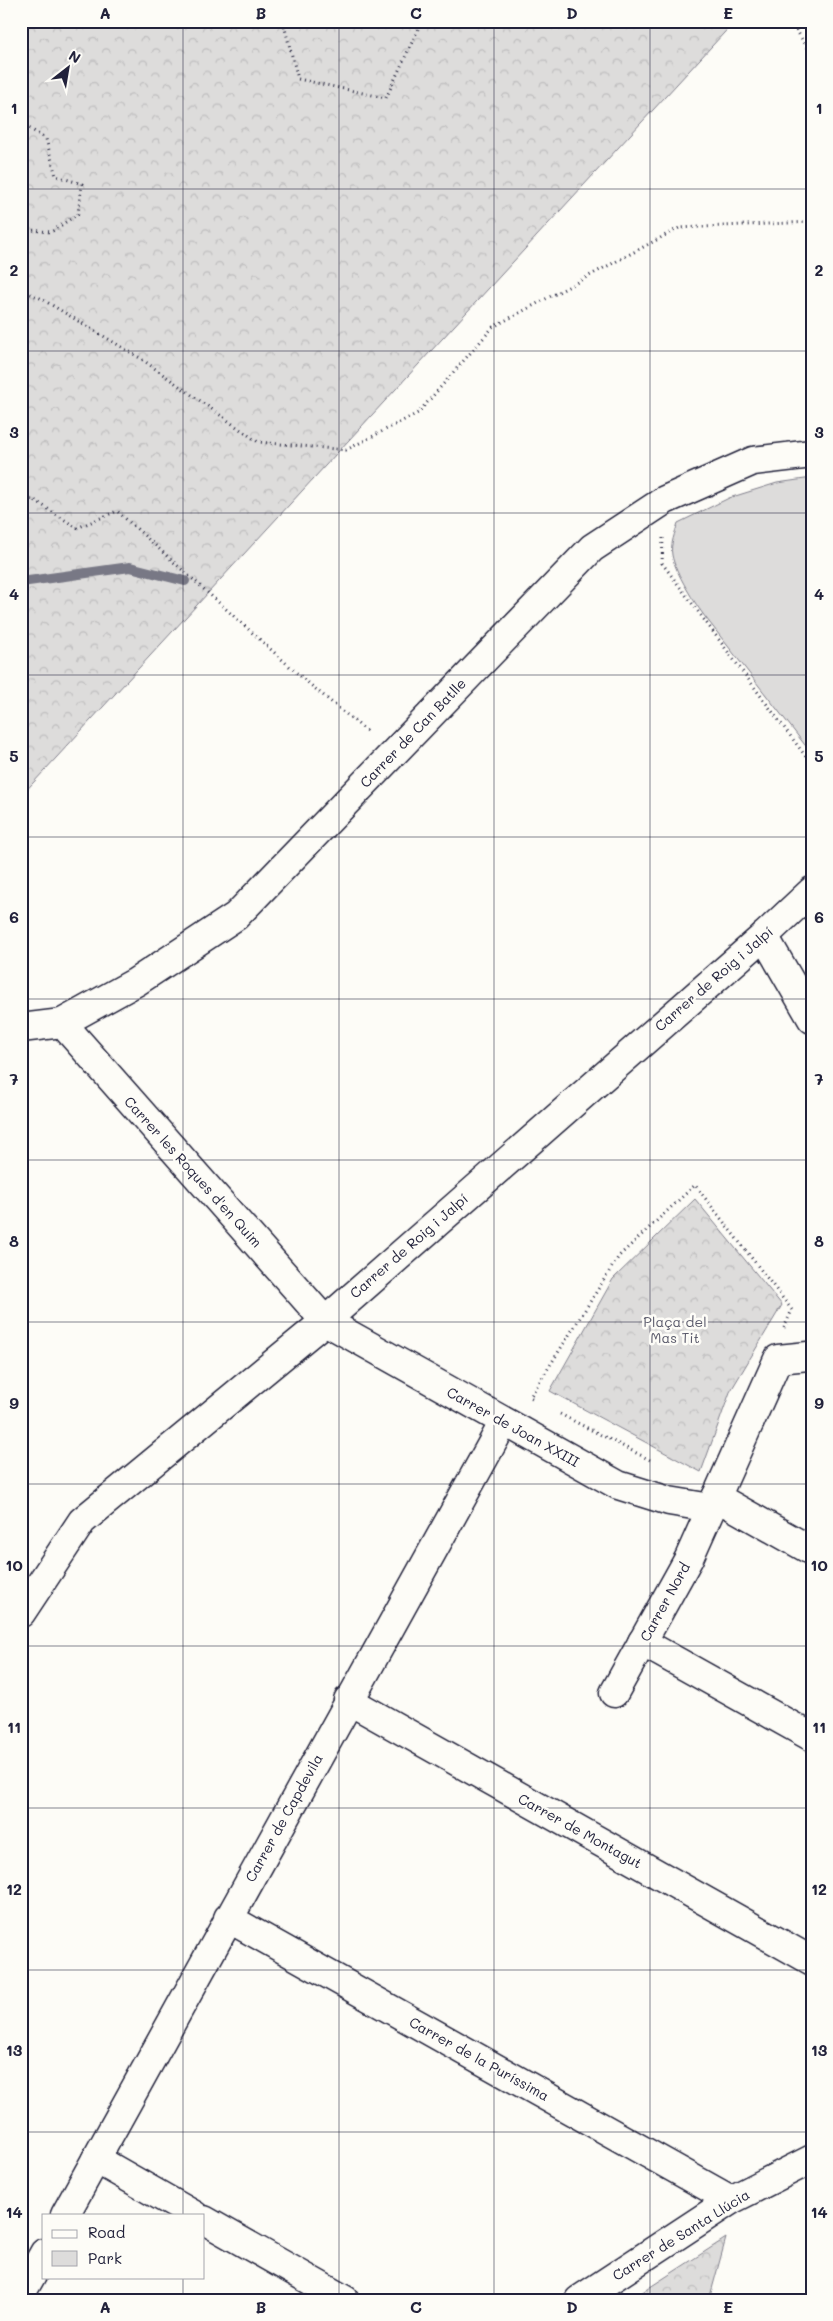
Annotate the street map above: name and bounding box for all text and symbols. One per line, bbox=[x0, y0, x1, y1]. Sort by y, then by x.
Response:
text: A bbox=[99, 2, 111, 23]
text: B bbox=[256, 2, 266, 23]
text: C bbox=[410, 2, 422, 23]
text: D bbox=[566, 2, 578, 23]
text: E bbox=[723, 2, 733, 23]
north arrow bbox=[42, 42, 92, 92]
text: N bbox=[65, 46, 84, 67]
text: 1 bbox=[10, 97, 18, 118]
text: 1 bbox=[815, 97, 823, 118]
text: 2 bbox=[10, 259, 19, 280]
text: 2 bbox=[815, 259, 824, 280]
text: 3 bbox=[9, 421, 19, 442]
text: 3 bbox=[814, 421, 824, 442]
text: 4 bbox=[9, 583, 19, 604]
text: 4 bbox=[814, 583, 824, 604]
street label: Carrer de Can Batlle bbox=[355, 674, 470, 791]
text: 5 bbox=[9, 745, 19, 766]
text: 5 bbox=[814, 745, 824, 766]
text: 6 bbox=[9, 906, 19, 927]
text: 6 bbox=[814, 906, 824, 927]
street label: Carrer de Roig i Jalpí bbox=[651, 922, 777, 1035]
text: 7 bbox=[10, 1068, 19, 1089]
text: 7 bbox=[815, 1068, 824, 1089]
street label: Carrer les Roques d'en Quim bbox=[120, 1092, 266, 1251]
street label: Carrer de Roig i Jalpí bbox=[346, 1189, 472, 1302]
text: 8 bbox=[9, 1230, 19, 1251]
text: 8 bbox=[814, 1230, 824, 1251]
park label: Plaça del Mas Tit bbox=[643, 1312, 707, 1347]
street label: Carrer de Joan XXIII bbox=[444, 1382, 583, 1471]
text: 9 bbox=[9, 1392, 19, 1413]
text: 9 bbox=[814, 1392, 824, 1413]
text: 10 bbox=[5, 1554, 23, 1575]
text: 10 bbox=[810, 1554, 828, 1575]
street label: Carrer Nord bbox=[635, 1559, 694, 1645]
text: 11 bbox=[7, 1716, 21, 1737]
text: 11 bbox=[812, 1716, 826, 1737]
street label: Carrer de Capdevila bbox=[240, 1750, 327, 1885]
street label: Carrer de Montagut bbox=[515, 1789, 646, 1873]
text: 12 bbox=[6, 1878, 22, 1899]
text: 12 bbox=[811, 1878, 827, 1899]
street label: Carrer de la Puríssima bbox=[406, 2012, 553, 2105]
text: 13 bbox=[6, 2039, 23, 2060]
text: 13 bbox=[811, 2039, 828, 2060]
street label: Carrer de Santa Llúcia bbox=[609, 2185, 753, 2285]
text: 14 bbox=[5, 2201, 23, 2222]
text: 14 bbox=[810, 2201, 828, 2222]
legend bbox=[42, 2214, 205, 2278]
text: Road bbox=[88, 2222, 125, 2242]
text: Park bbox=[88, 2248, 122, 2268]
text: A bbox=[99, 2296, 111, 2317]
text: B bbox=[256, 2296, 266, 2317]
text: C bbox=[410, 2296, 422, 2317]
text: D bbox=[566, 2296, 578, 2317]
text: E bbox=[723, 2296, 733, 2317]

